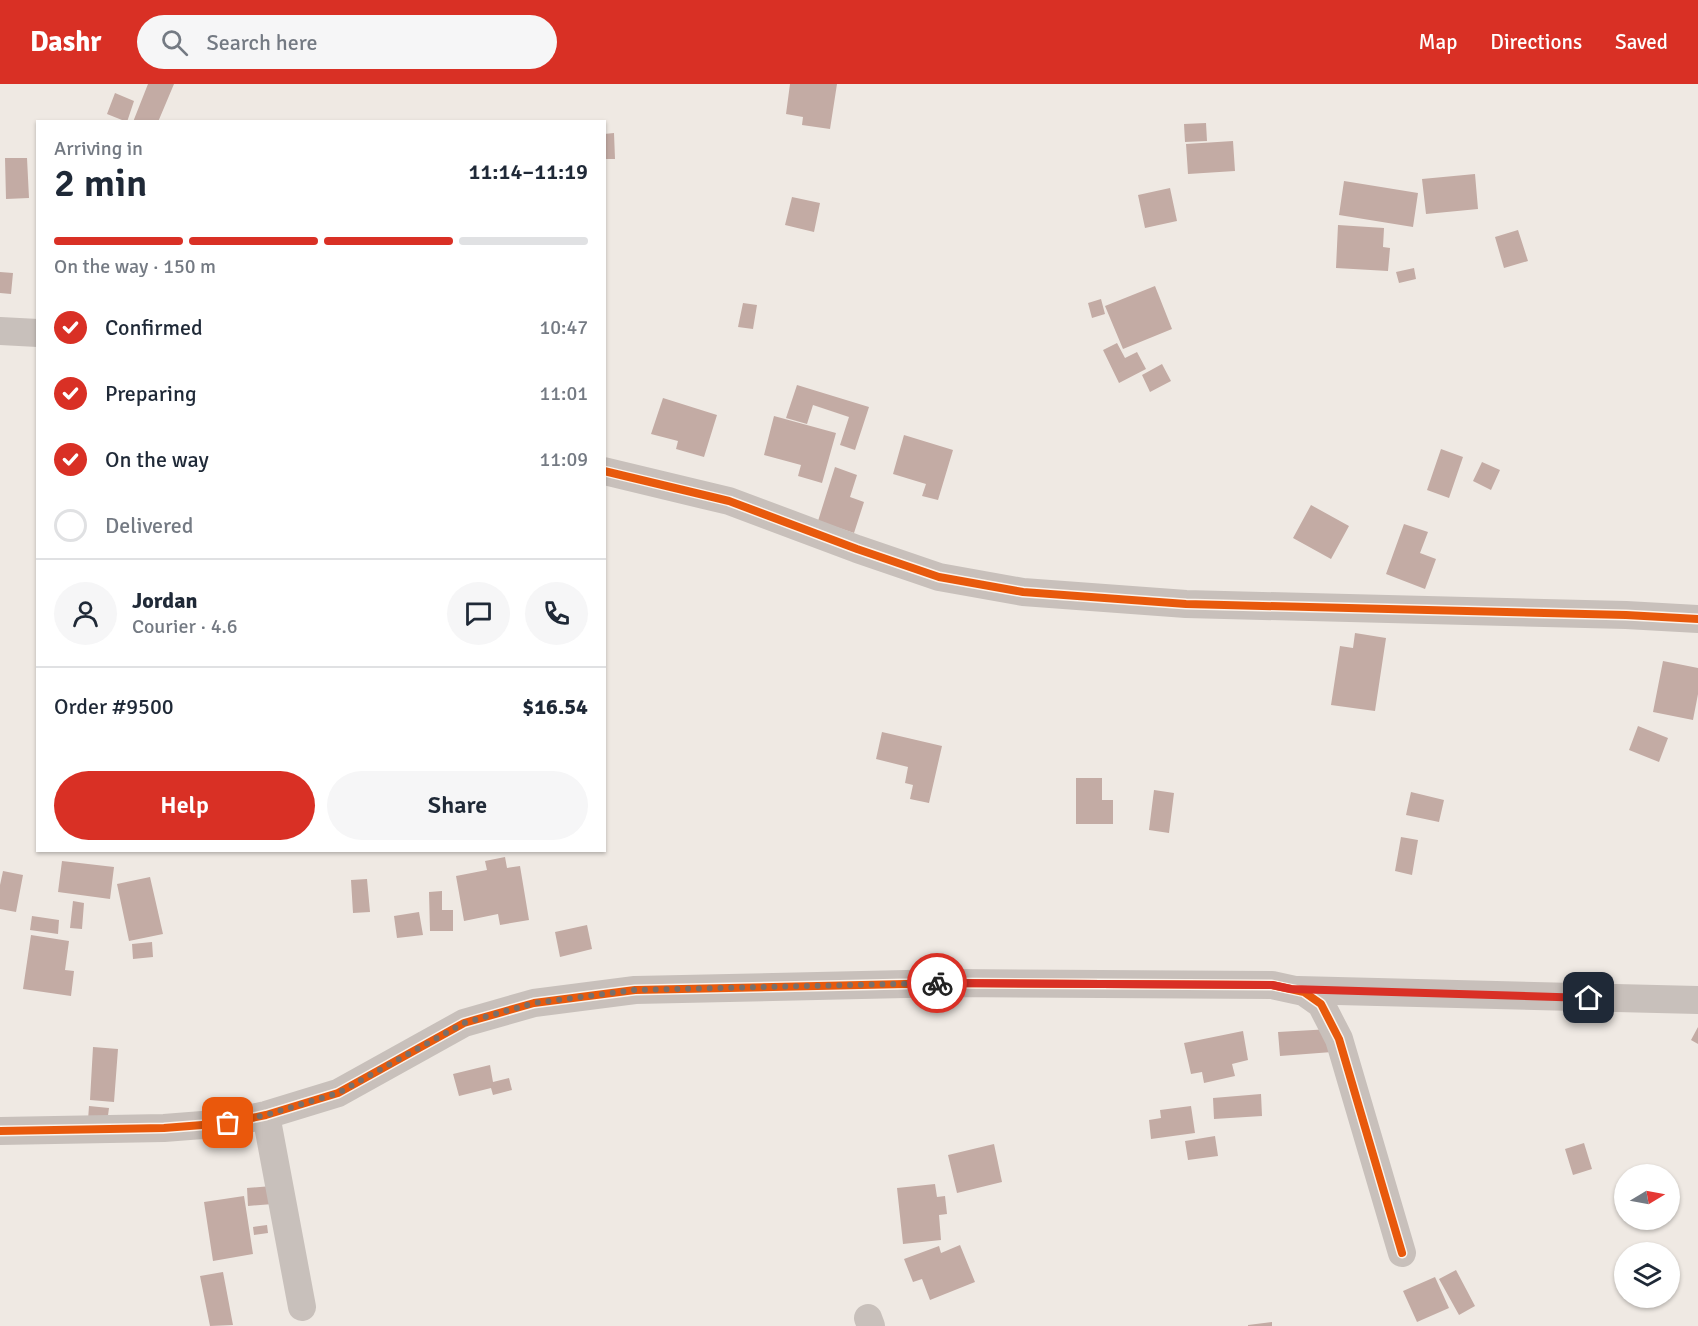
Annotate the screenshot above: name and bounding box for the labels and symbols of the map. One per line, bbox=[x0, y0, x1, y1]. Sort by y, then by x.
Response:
courier bbox=[907, 953, 967, 1013]
pin bbox=[1563, 972, 1614, 1023]
pin bbox=[202, 1097, 253, 1148]
north arrow bbox=[1614, 1164, 1680, 1230]

